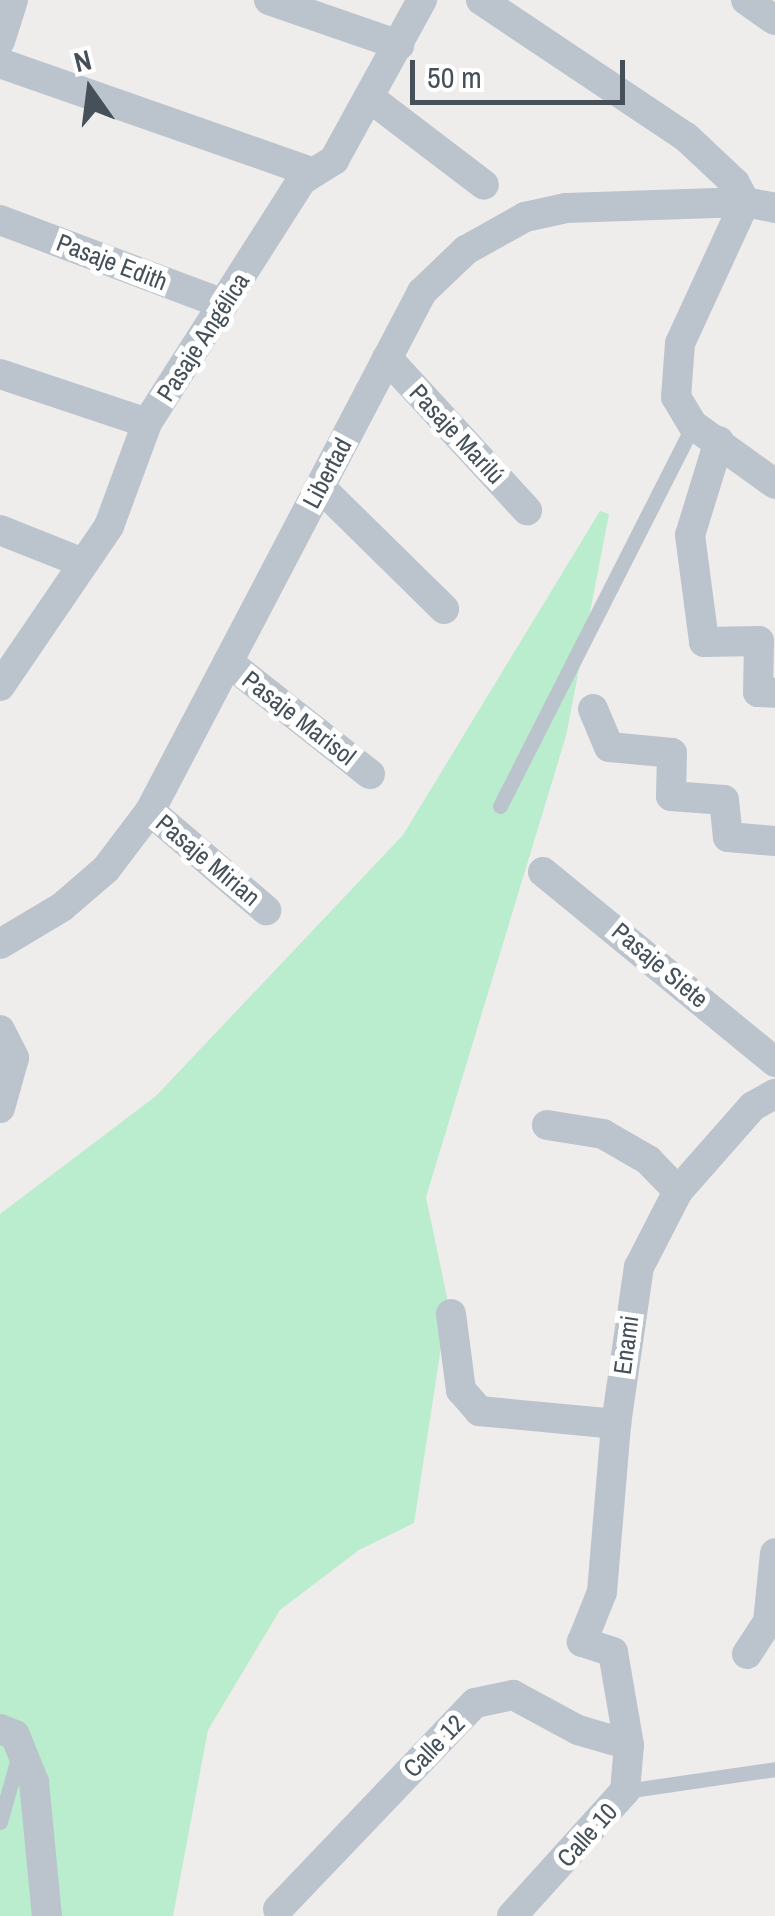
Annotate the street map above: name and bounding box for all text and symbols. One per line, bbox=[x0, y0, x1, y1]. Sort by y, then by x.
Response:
north arrow bbox=[40, 40, 140, 140]
text: N bbox=[70, 40, 95, 81]
scale bar bbox=[415, 40, 630, 102]
text: 50 m bbox=[427, 57, 482, 97]
street label: Pasaje Edith bbox=[52, 227, 172, 297]
street label: Pasaje Angélica bbox=[150, 267, 256, 407]
street label: Pasaje Marilú bbox=[403, 378, 511, 490]
street label: Libertad bbox=[296, 433, 358, 513]
street label: Pasaje Marisol bbox=[236, 664, 362, 772]
street label: Pasaje Mirian bbox=[150, 808, 266, 912]
street label: Pasaje Siete bbox=[606, 916, 714, 1014]
street label: Enami bbox=[607, 1314, 645, 1376]
street label: Calle 12 bbox=[397, 1709, 471, 1783]
street label: Calle 10 bbox=[551, 1797, 623, 1873]

